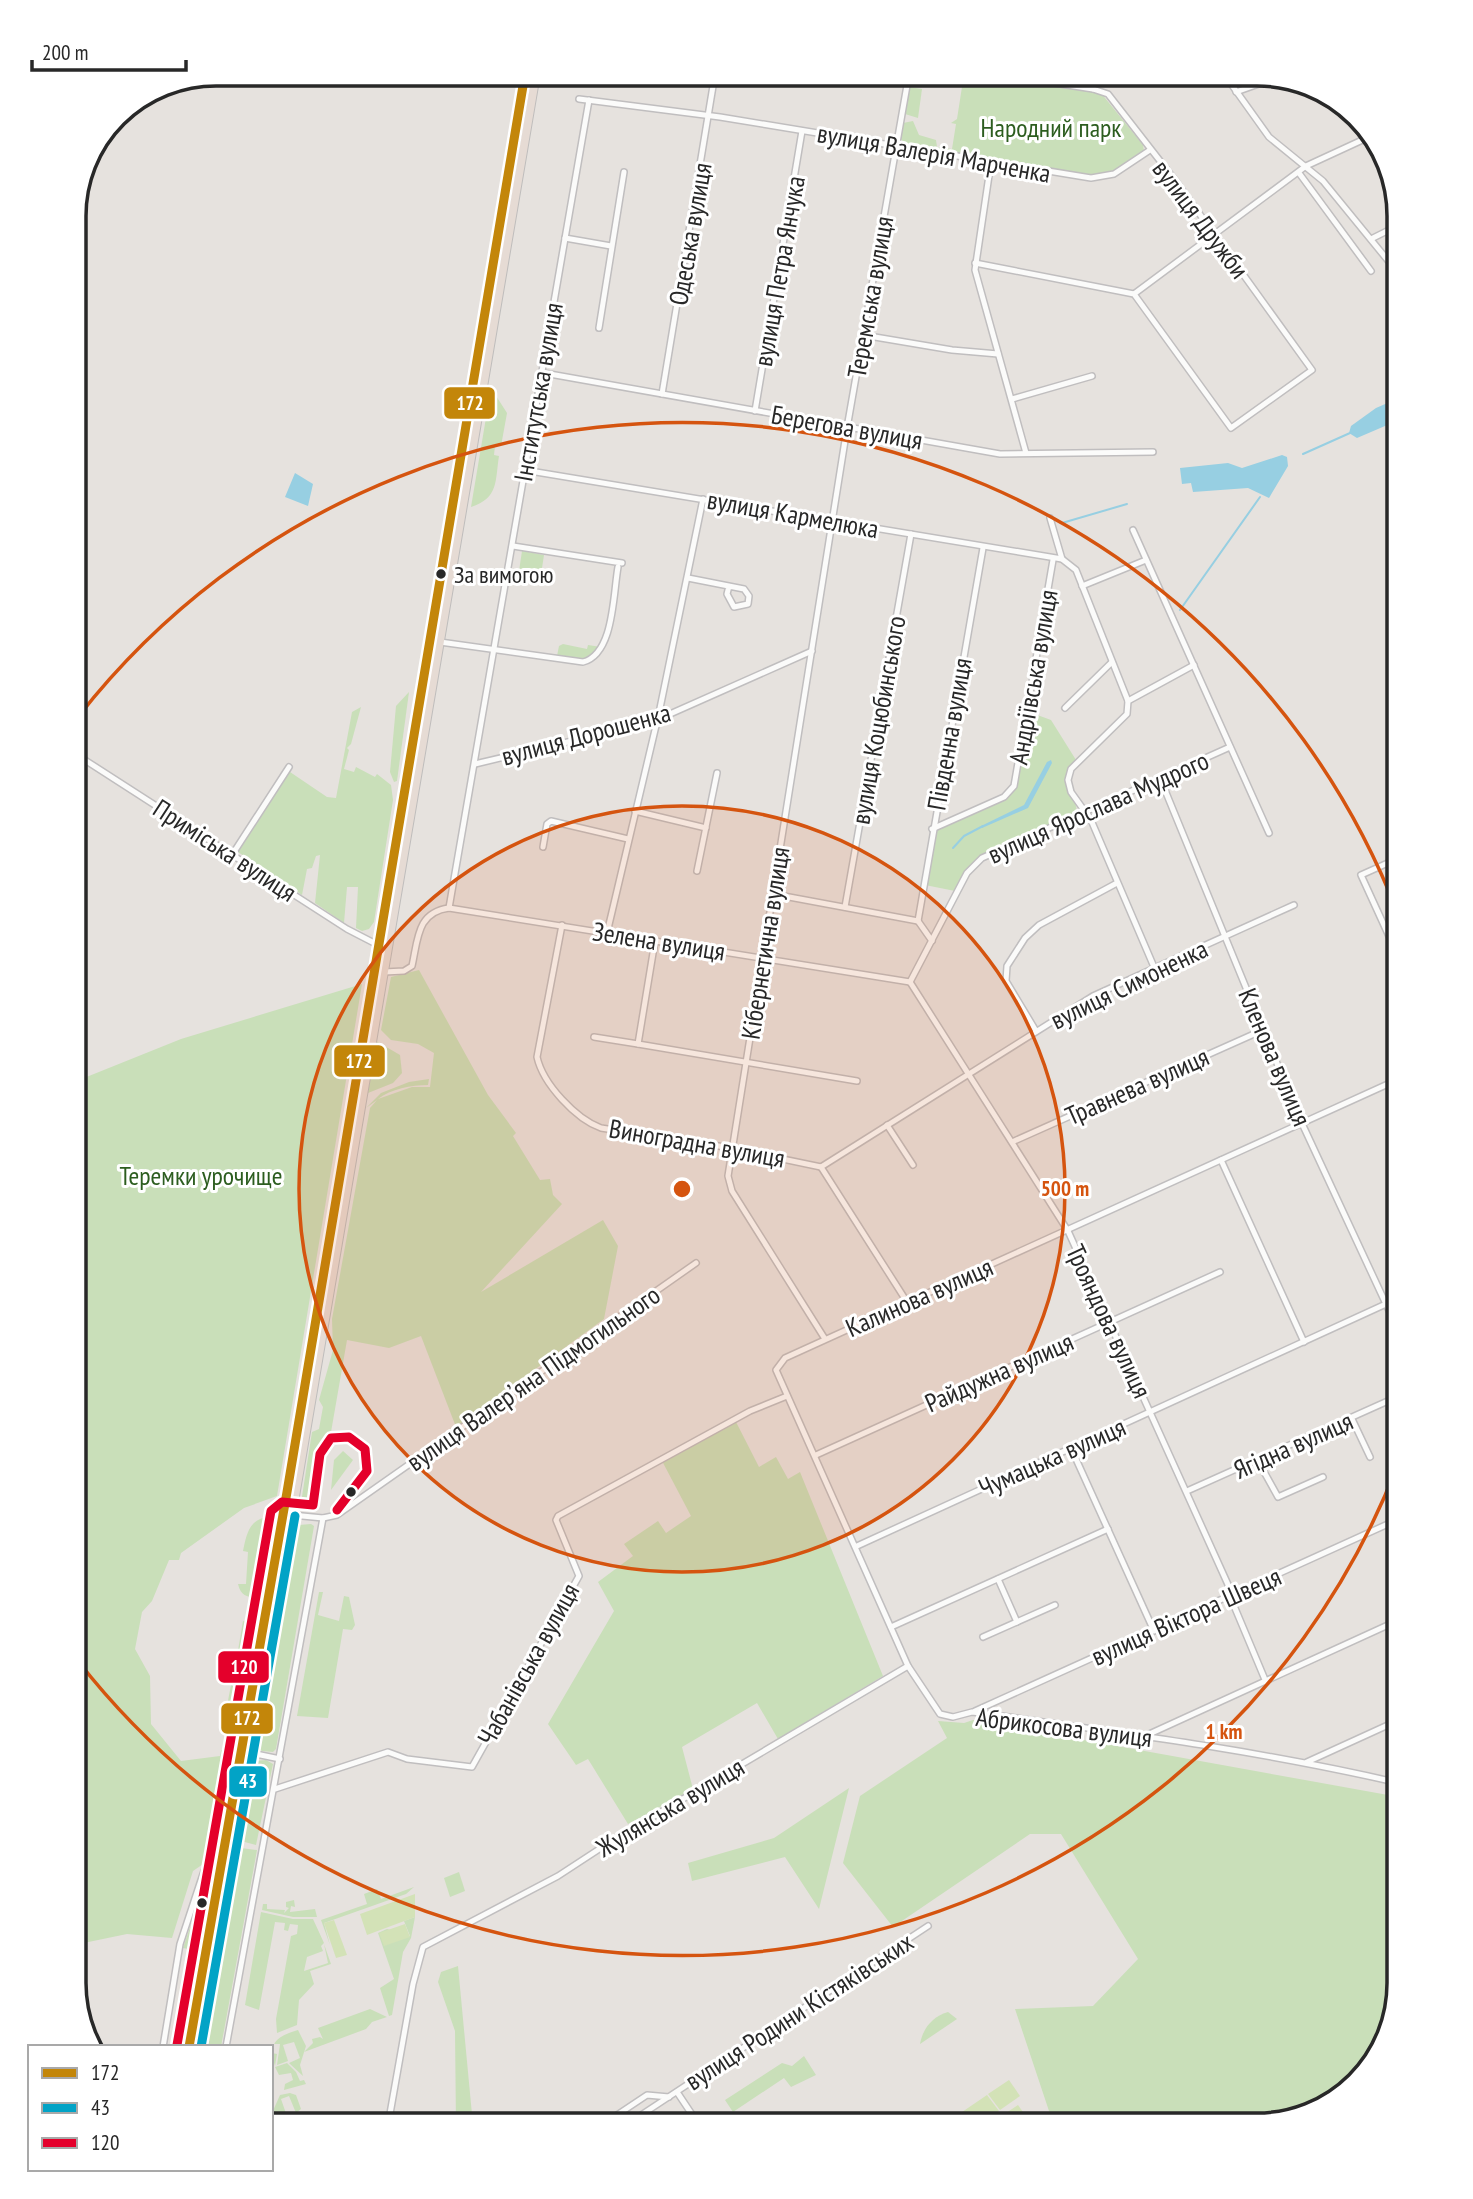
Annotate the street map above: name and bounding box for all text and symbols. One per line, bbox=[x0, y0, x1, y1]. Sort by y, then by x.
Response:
scale bar bbox=[32, 28, 186, 72]
text: 200 m bbox=[42, 39, 88, 66]
park label: Народний парк bbox=[981, 111, 1121, 144]
street label: вулиця Валерія Марченка bbox=[815, 116, 1053, 190]
street label: вулиця Дружби bbox=[1146, 153, 1256, 285]
street label: Одеська вулиця bbox=[661, 160, 719, 308]
street label: вулиця Петра Янчука bbox=[746, 173, 812, 369]
street label: Теремська вулиця bbox=[840, 213, 900, 381]
street label: Інститутська вулиця bbox=[506, 300, 570, 484]
line badge: 172 bbox=[443, 386, 496, 420]
text: 172 bbox=[456, 391, 484, 415]
street label: Берегова вулиця bbox=[769, 397, 925, 457]
street label: вулиця Кармелюка bbox=[705, 483, 881, 545]
place label: За вимогою bbox=[454, 559, 553, 590]
marker: За вимогою bbox=[434, 567, 448, 581]
street label: Андріївська вулиця bbox=[1001, 587, 1065, 767]
street label: вулиця Коцюбинського bbox=[843, 613, 913, 827]
street label: Південна вулиця bbox=[919, 655, 979, 813]
street label: вулиця Дорошенка bbox=[498, 696, 674, 772]
street label: вулиця Ярослава Мудрого bbox=[982, 743, 1214, 871]
street label: Приміська вулиця bbox=[147, 791, 303, 909]
street label: Кібернетична вулиця bbox=[733, 844, 797, 1042]
street label: Зелена вулиця bbox=[590, 914, 728, 968]
street label: вулиця Симоненка bbox=[1045, 932, 1213, 1036]
street label: Кленова вулиця bbox=[1231, 983, 1319, 1131]
street label: Травнева вулиця bbox=[1060, 1040, 1214, 1132]
line badge: 172 bbox=[333, 1044, 386, 1078]
text: 172 bbox=[345, 1049, 373, 1073]
street label: Виноградна вулиця bbox=[607, 1111, 787, 1175]
park label: Теремки урочище bbox=[120, 1159, 282, 1192]
text: 500 m bbox=[1041, 1175, 1089, 1202]
centre of rings bbox=[670, 1177, 694, 1201]
street label: Трояндова вулиця bbox=[1059, 1239, 1159, 1403]
street label: Калинова вулиця bbox=[840, 1250, 998, 1344]
street label: вулиця Валерʼяна Підмогильного bbox=[400, 1278, 666, 1478]
street label: Райдужна вулиця bbox=[920, 1325, 1078, 1419]
street label: Ягідна вулиця bbox=[1228, 1404, 1358, 1486]
street label: Чумацька вулиця bbox=[974, 1410, 1130, 1504]
unlabelled marker bbox=[344, 1485, 358, 1499]
street label: вулиця Віктора Швеця bbox=[1086, 1559, 1286, 1673]
street label: Чабанівська вулиця bbox=[470, 1577, 586, 1751]
line badge: 120 bbox=[217, 1650, 270, 1684]
text: 120 bbox=[230, 1655, 258, 1679]
street label: Абрикосова вулиця bbox=[974, 1700, 1154, 1754]
line badge: 172 bbox=[220, 1702, 274, 1735]
text: 172 bbox=[233, 1706, 261, 1730]
text: 1 km bbox=[1206, 1718, 1243, 1745]
street label: Жулянська вулиця bbox=[589, 1750, 750, 1865]
line badge: 43 bbox=[228, 1765, 268, 1798]
text: 43 bbox=[239, 1769, 257, 1793]
unlabelled marker bbox=[195, 1896, 209, 1910]
street label: вулиця Родини Кістяківських bbox=[679, 1925, 920, 2097]
legend bbox=[28, 2045, 273, 2171]
text: 172 bbox=[91, 2059, 119, 2086]
text: 43 bbox=[91, 2094, 110, 2121]
text: 120 bbox=[91, 2129, 119, 2156]

